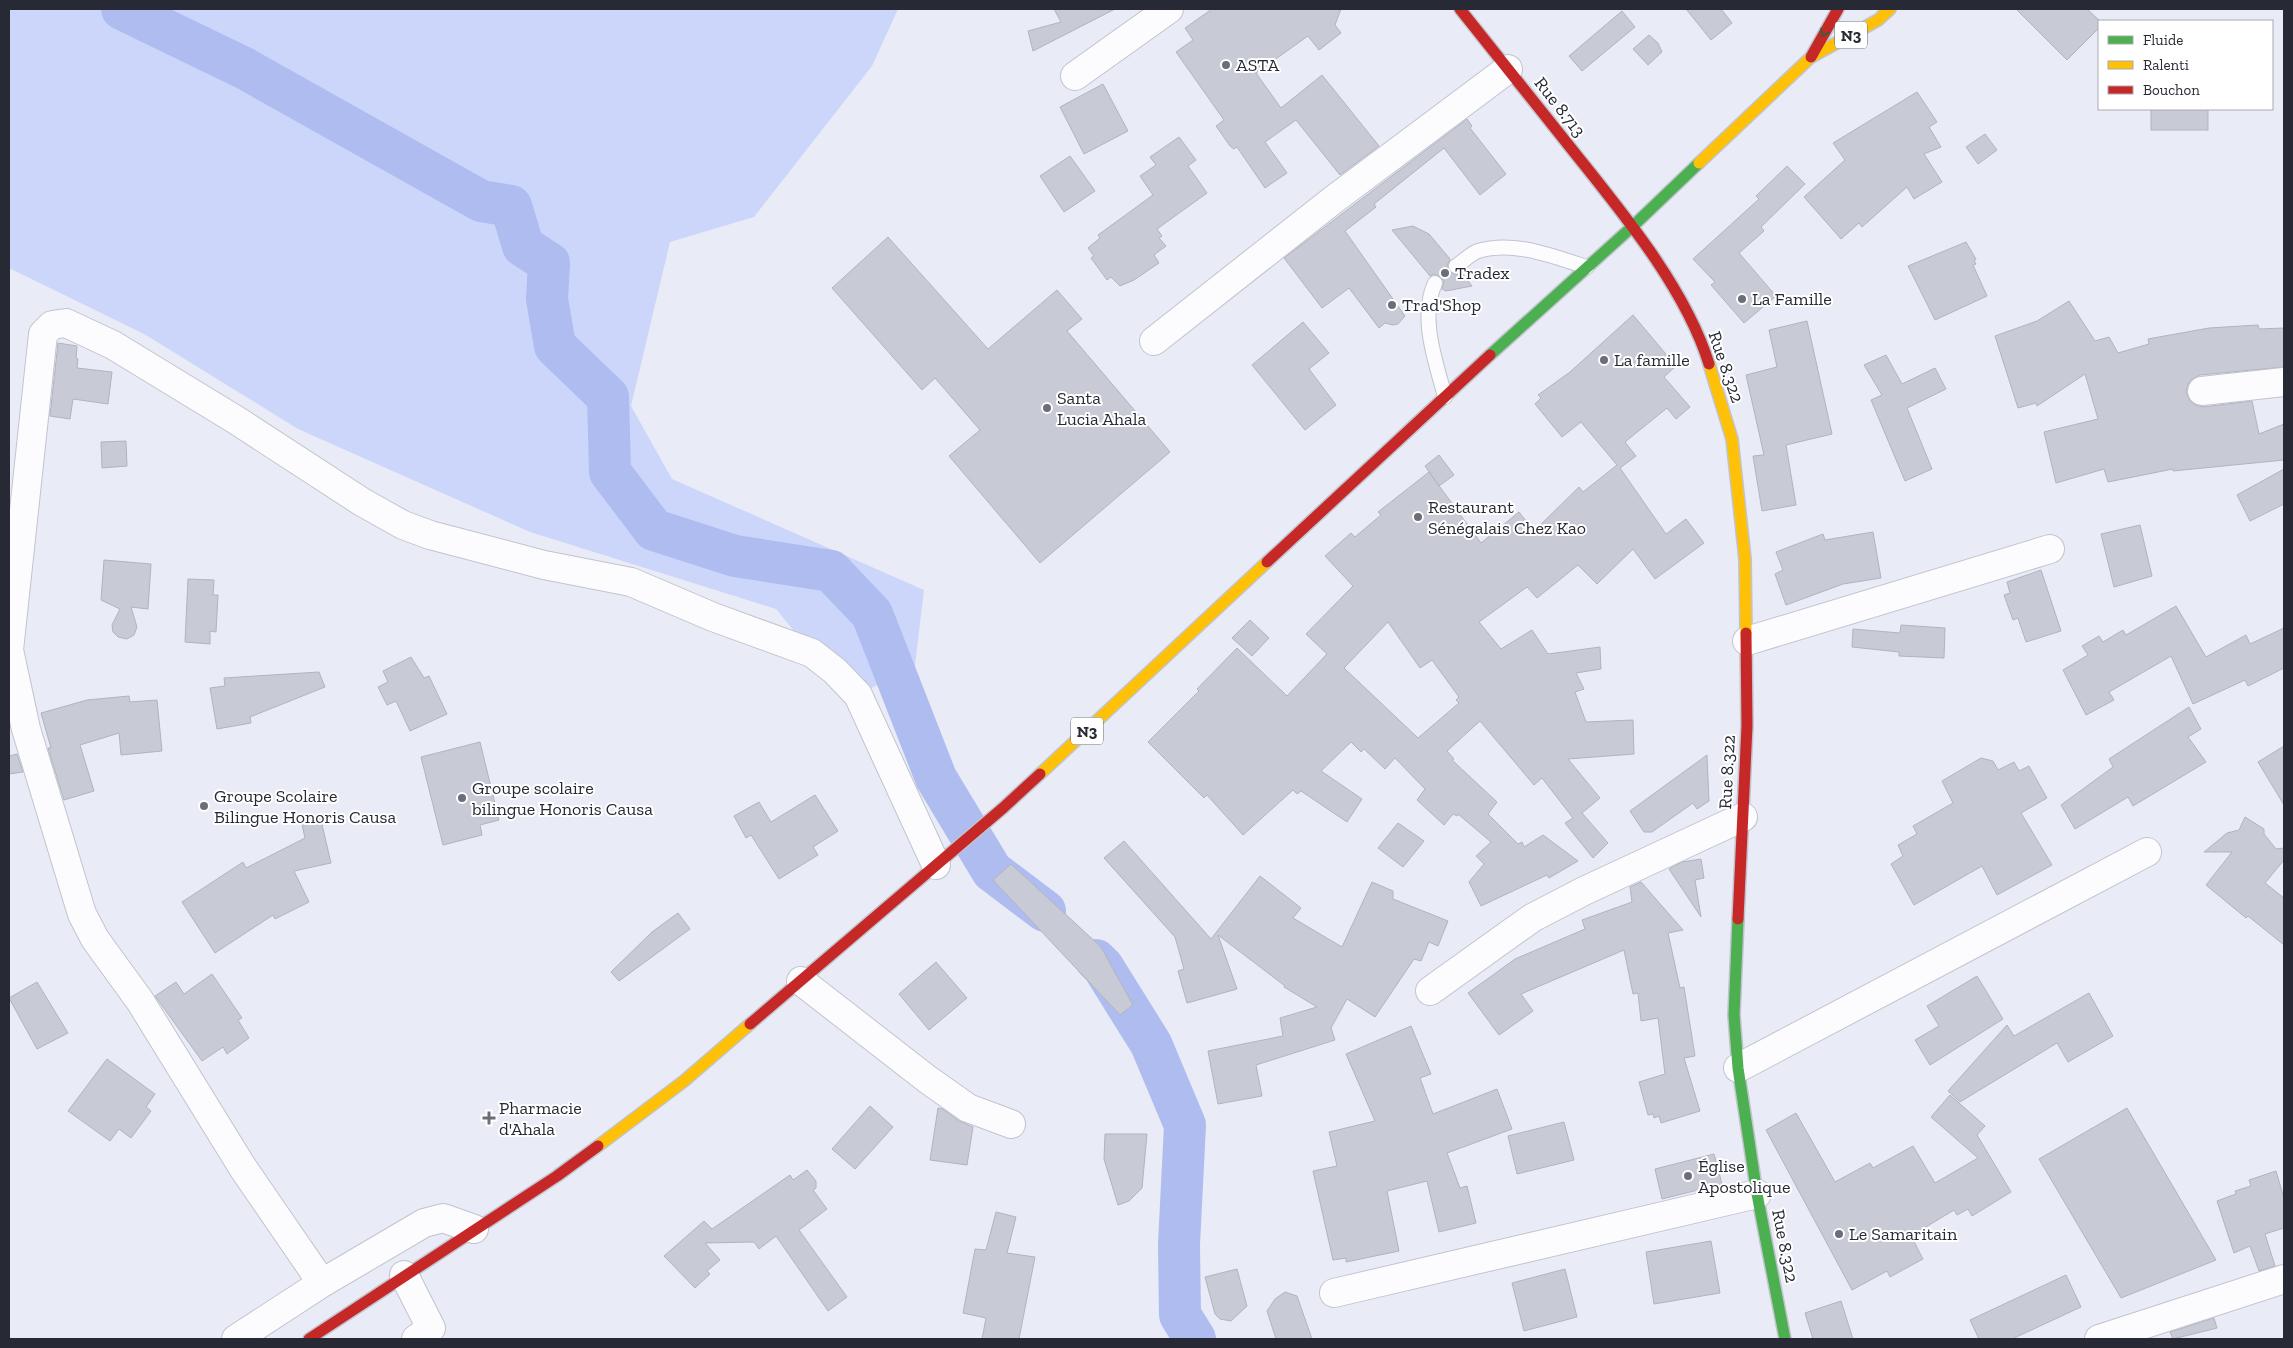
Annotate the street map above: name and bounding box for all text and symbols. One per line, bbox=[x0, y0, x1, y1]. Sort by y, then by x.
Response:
legend bbox=[2098, 20, 2273, 110]
road number: N3 bbox=[1835, 22, 1867, 48]
one-way arrow bbox=[1820, 27, 1830, 36]
text: Fluide bbox=[2143, 31, 2183, 49]
place label: ASTA bbox=[1236, 54, 1279, 76]
text: Ralenti bbox=[2143, 56, 2189, 74]
marker: ASTA bbox=[1220, 59, 1232, 71]
street label: Rue 8.713 bbox=[1530, 72, 1590, 142]
text: Bouchon bbox=[2143, 81, 2200, 99]
place label: Tradex bbox=[1455, 262, 1510, 284]
marker: Tradex bbox=[1439, 267, 1451, 279]
place label: La Famille bbox=[1752, 288, 1832, 310]
marker: La Famille bbox=[1736, 293, 1748, 305]
place label: Trad'Shop bbox=[1402, 294, 1481, 316]
marker: Trad'Shop bbox=[1386, 299, 1398, 311]
street label: Rue 8.322 bbox=[1703, 328, 1749, 406]
place label: La famille bbox=[1614, 349, 1690, 371]
marker: La famille bbox=[1598, 354, 1610, 366]
place label: Santa Lucia Ahala bbox=[1057, 387, 1147, 430]
marker: Santa Lucia Ahala bbox=[1041, 402, 1053, 414]
place label: Restaurant Sénégalais Chez Kao bbox=[1428, 496, 1586, 539]
marker: Restaurant Sénégalais Chez Kao bbox=[1412, 511, 1424, 523]
road number: N3 bbox=[1071, 718, 1103, 744]
street label: Rue 8.322 bbox=[1714, 734, 1740, 810]
place label: Groupe scolaire bilingue Honoris Causa bbox=[471, 777, 653, 820]
place label: Groupe Scolaire Bilingue Honoris Causa bbox=[214, 785, 396, 828]
marker: Groupe scolaire bilingue Honoris Causa bbox=[456, 792, 468, 804]
marker: Groupe Scolaire Bilingue Honoris Causa bbox=[198, 800, 210, 812]
place label: Pharmacie d'Ahala bbox=[499, 1097, 582, 1140]
marker: Pharmacie d'Ahala bbox=[483, 1112, 495, 1124]
place label: Église Apostolique bbox=[1698, 1155, 1791, 1198]
marker: Église Apostolique bbox=[1682, 1170, 1694, 1182]
street label: Rue 8.322 bbox=[1767, 1207, 1803, 1285]
place label: Le Samaritain bbox=[1849, 1223, 1958, 1245]
marker: Le Samaritain bbox=[1833, 1228, 1845, 1240]

